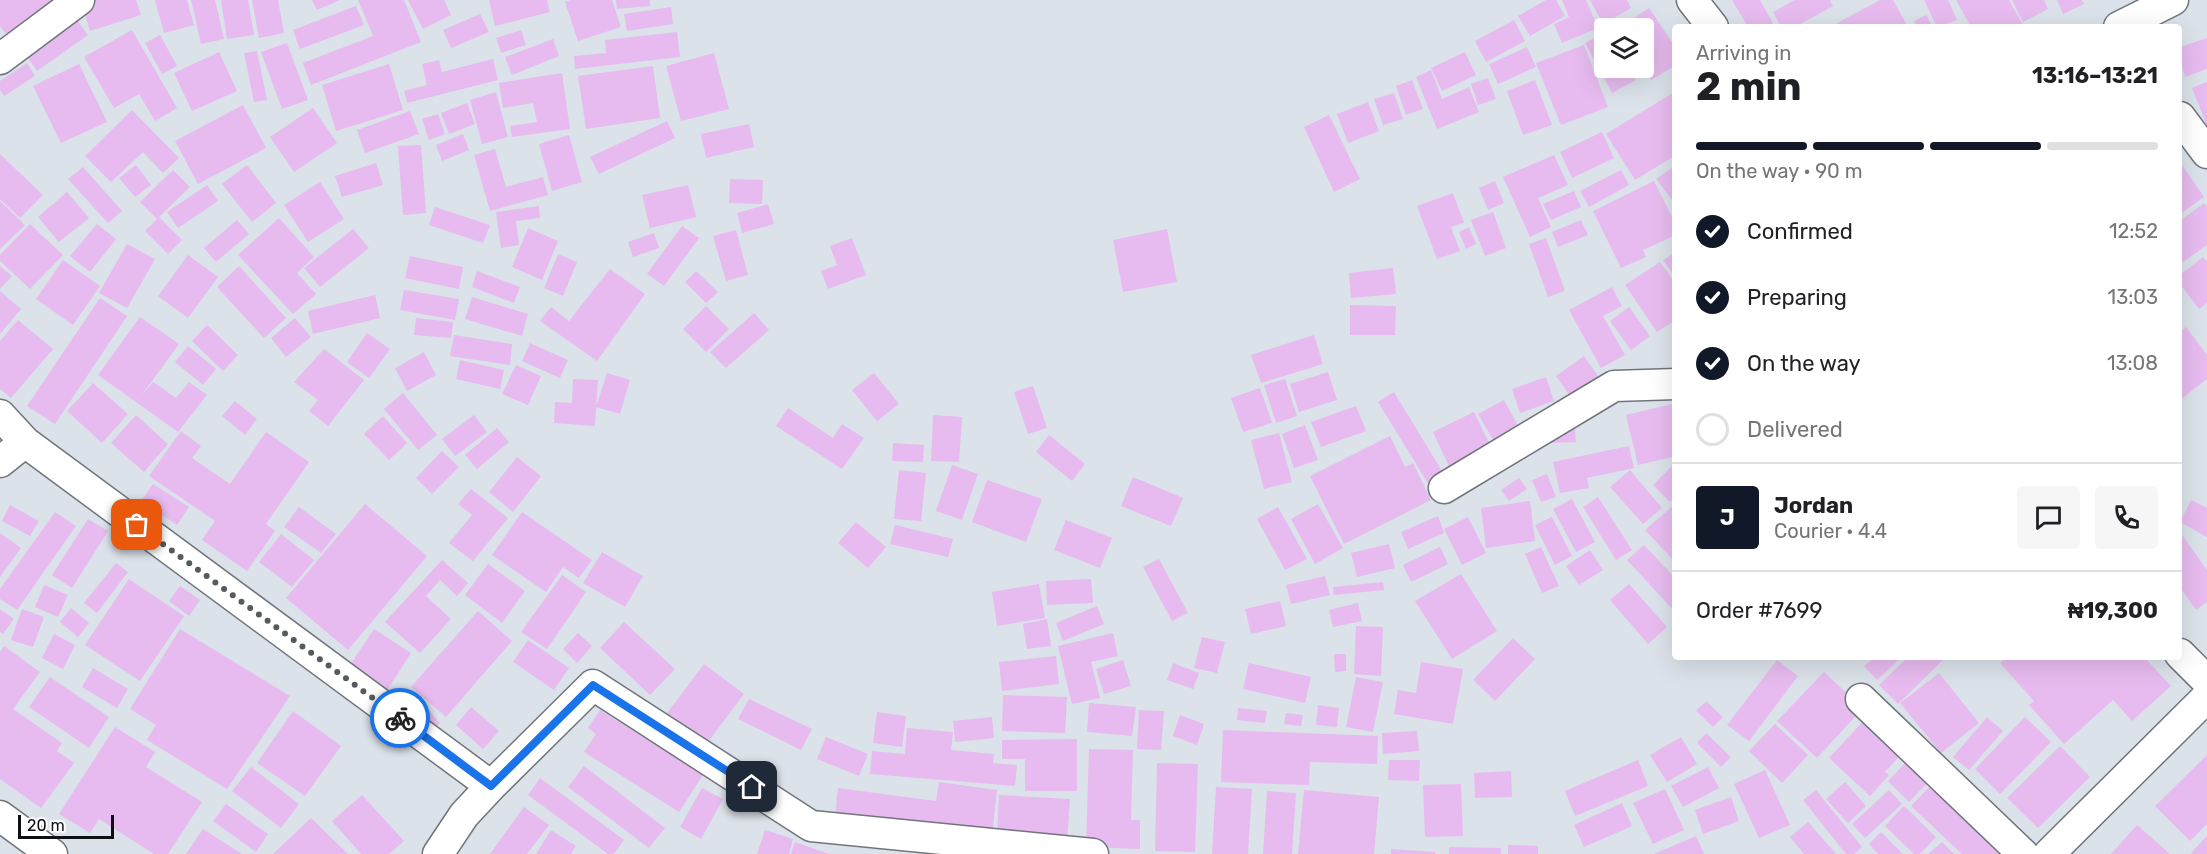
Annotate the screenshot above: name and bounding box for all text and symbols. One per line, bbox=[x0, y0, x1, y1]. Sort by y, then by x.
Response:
map controls bbox=[1594, 18, 1654, 78]
button: layers bbox=[1594, 18, 1654, 78]
text: Arriving in bbox=[1696, 41, 1791, 65]
text: 13:16–13:21 bbox=[2032, 62, 2158, 89]
text: 2 min bbox=[1696, 64, 1802, 110]
text: On the way · 90 m bbox=[1696, 159, 1862, 183]
icon: check bbox=[1696, 215, 1729, 248]
text: Confirmed bbox=[1747, 218, 1853, 245]
text: 12:52 bbox=[2109, 219, 2158, 243]
icon: check bbox=[1696, 281, 1729, 314]
text: Preparing bbox=[1747, 284, 1847, 311]
text: 13:03 bbox=[2108, 285, 2158, 309]
icon: check bbox=[1696, 347, 1729, 380]
text: On the way bbox=[1747, 350, 1861, 377]
text: 13:08 bbox=[2107, 351, 2158, 375]
text: Delivered bbox=[1747, 416, 1843, 443]
button: chat bbox=[2017, 486, 2080, 549]
button: phone bbox=[2095, 486, 2158, 549]
text: Jordan bbox=[1774, 492, 1853, 519]
pin bbox=[111, 499, 162, 550]
text: J bbox=[1720, 504, 1735, 531]
icon: bag bbox=[120, 508, 153, 541]
text: Courier · 4.4 bbox=[1774, 519, 1887, 543]
text: Order #7699 bbox=[1696, 597, 1823, 624]
text: ₦19,300 bbox=[2068, 597, 2158, 624]
courier bbox=[370, 688, 430, 748]
icon: bike bbox=[384, 702, 417, 735]
pin bbox=[726, 761, 777, 812]
icon: home bbox=[735, 770, 768, 803]
scale bar bbox=[18, 812, 114, 840]
text: 20 m bbox=[27, 816, 65, 835]

